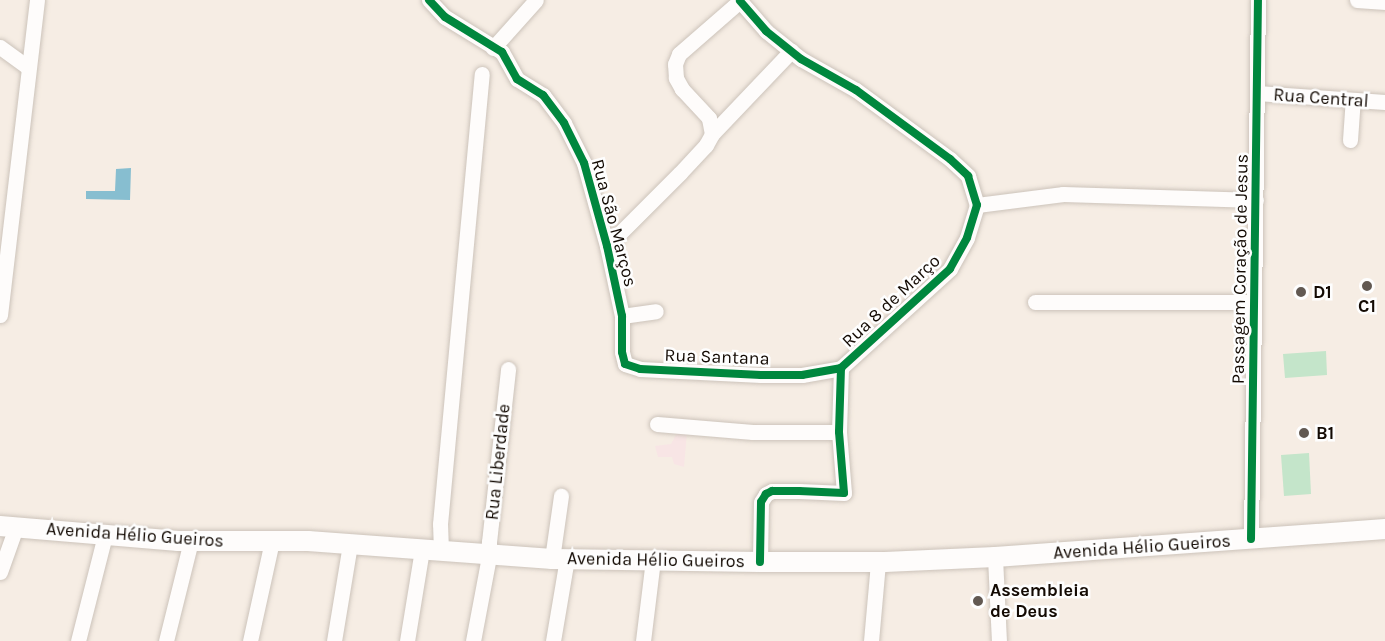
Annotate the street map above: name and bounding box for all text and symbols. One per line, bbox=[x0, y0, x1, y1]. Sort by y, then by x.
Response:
street label: Rua Central bbox=[1273, 84, 1369, 112]
street label: Passagem Coração de Jesus bbox=[1227, 154, 1253, 384]
street label: Rua São Marços bbox=[587, 157, 641, 289]
street label: Rua 8 de Março bbox=[837, 250, 945, 352]
marker: C1 bbox=[1360, 279, 1374, 293]
place label: D1 bbox=[1313, 281, 1332, 303]
marker: D1 bbox=[1294, 285, 1308, 299]
place label: C1 bbox=[1358, 295, 1376, 317]
street label: Rua Santana bbox=[664, 344, 770, 370]
street label: Rua Liberdade bbox=[481, 403, 515, 521]
place label: B1 bbox=[1316, 422, 1334, 444]
marker: B1 bbox=[1297, 426, 1311, 440]
street label: Avenida Hélio Gueiros bbox=[45, 518, 225, 552]
street label: Avenida Hélio Gueiros bbox=[1052, 530, 1232, 564]
street label: Avenida Hélio Gueiros bbox=[567, 548, 745, 572]
place label: Assembleia de Deus bbox=[990, 580, 1089, 622]
marker: Assembleia de Deus bbox=[971, 594, 985, 608]

